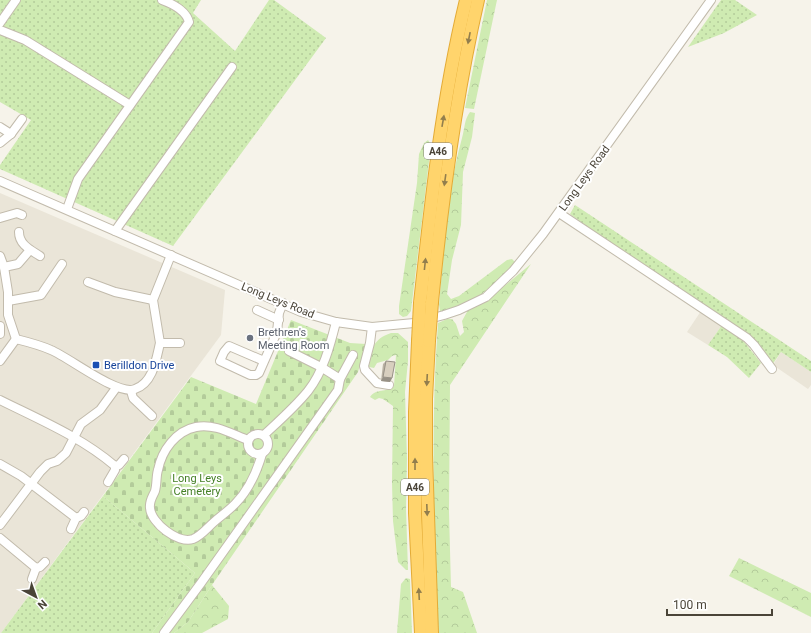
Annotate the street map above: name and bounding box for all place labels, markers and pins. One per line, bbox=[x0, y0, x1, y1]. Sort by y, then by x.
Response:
place label: Brethren's Meeting Room bbox=[258, 326, 330, 352]
marker: Brethren's Meeting Room bbox=[245, 333, 255, 343]
place label: Berilldon Drive bbox=[104, 359, 175, 372]
marker: Berilldon Drive bbox=[91, 360, 101, 370]

